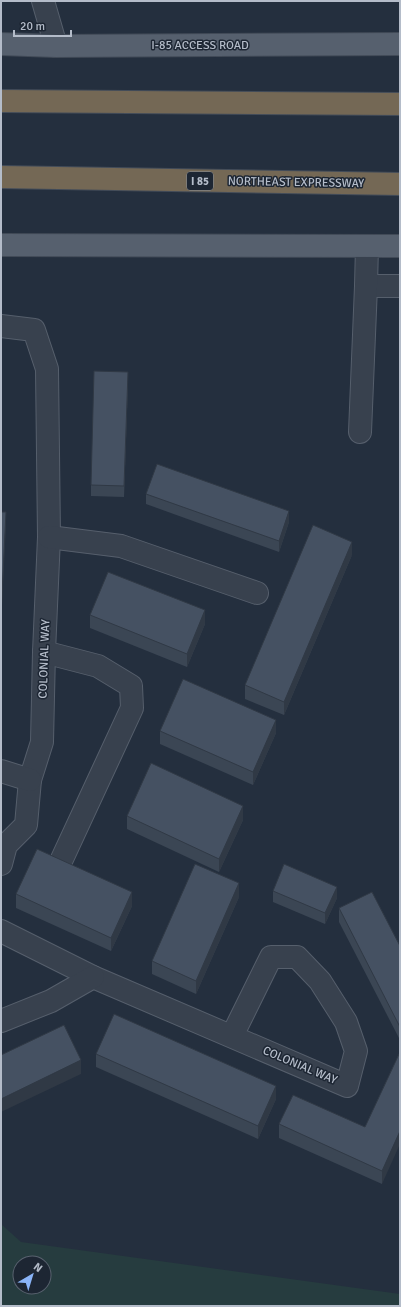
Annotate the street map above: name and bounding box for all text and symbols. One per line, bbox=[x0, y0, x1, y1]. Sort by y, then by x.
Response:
scale bar bbox=[14, 12, 71, 38]
text: 20 m bbox=[20, 19, 45, 34]
street label: I-85 ACCESS ROAD bbox=[151, 38, 249, 53]
road number: I 85 bbox=[187, 172, 213, 190]
street label: NORTHEAST EXPRESSWAY bbox=[228, 174, 364, 191]
street label: COLONIAL WAY bbox=[36, 619, 53, 699]
street label: COLONIAL WAY bbox=[260, 1043, 339, 1088]
north arrow bbox=[12, 1255, 52, 1295]
text: N bbox=[31, 1260, 45, 1275]

